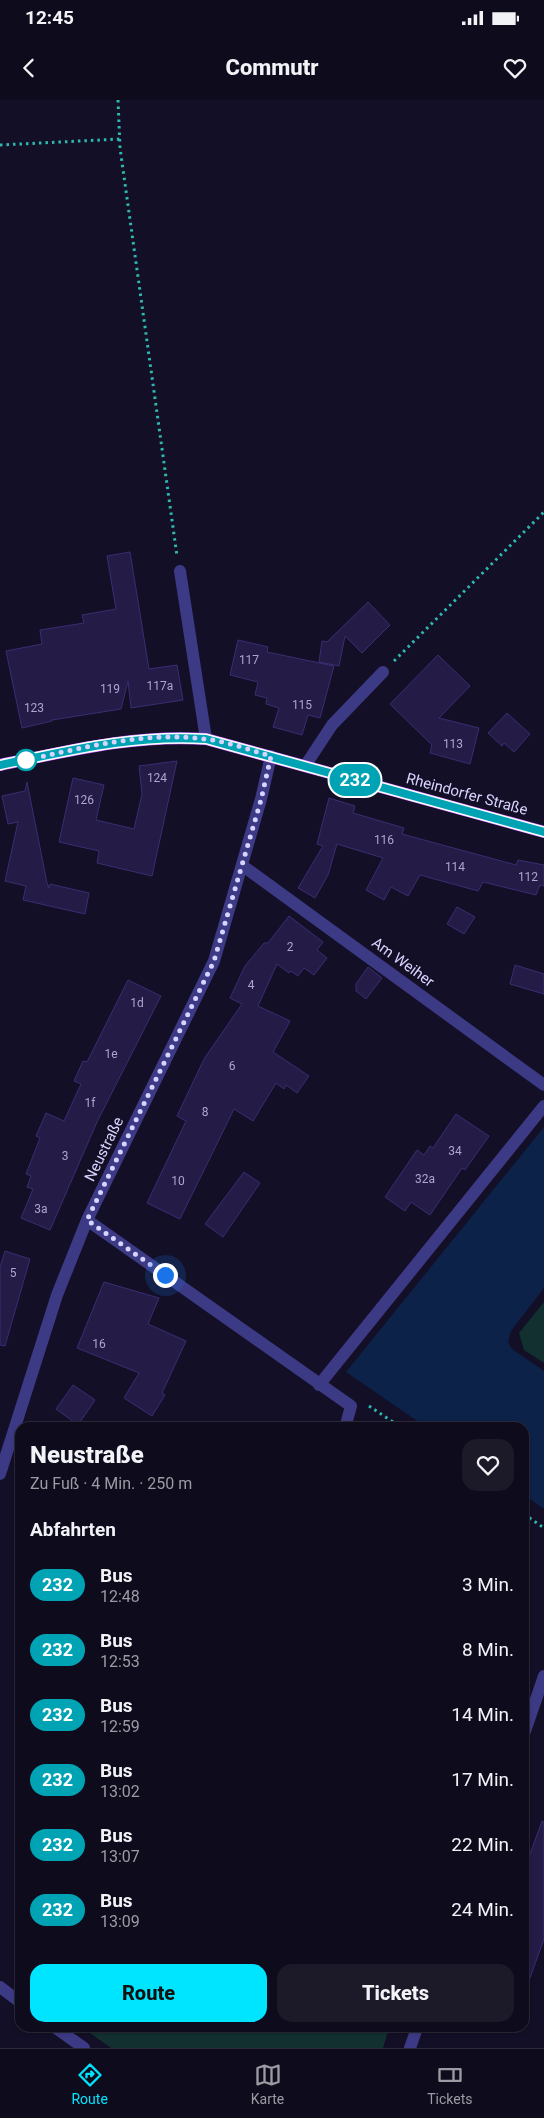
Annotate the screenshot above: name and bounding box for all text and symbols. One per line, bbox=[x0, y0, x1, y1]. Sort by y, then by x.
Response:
text: 12:45 bbox=[25, 6, 74, 29]
icon: back bbox=[15, 54, 43, 82]
icon: heart bbox=[501, 54, 529, 82]
text: Commutr bbox=[226, 55, 318, 80]
house number: 117 bbox=[239, 653, 259, 667]
house number: 117a bbox=[147, 679, 173, 693]
house number: 119 bbox=[100, 682, 120, 696]
house number: 115 bbox=[292, 698, 312, 712]
house number: 123 bbox=[24, 701, 44, 715]
house number: 113 bbox=[443, 737, 463, 751]
unlabelled marker bbox=[15, 749, 37, 771]
line badge: 232 bbox=[326, 764, 384, 796]
text: 232 bbox=[340, 769, 370, 790]
street label: Rheindorfer Straße bbox=[404, 769, 530, 819]
house number: 124 bbox=[147, 771, 167, 785]
house number: 126 bbox=[74, 793, 94, 807]
house number: 116 bbox=[374, 833, 394, 847]
house number: 114 bbox=[445, 860, 465, 874]
house number: 112 bbox=[518, 870, 538, 884]
street label: Am Weiher bbox=[368, 933, 438, 991]
house number: 2 bbox=[287, 940, 294, 954]
house number: 4 bbox=[248, 978, 255, 992]
house number: 1d bbox=[130, 996, 144, 1010]
house number: 1e bbox=[104, 1047, 118, 1061]
house number: 6 bbox=[229, 1059, 236, 1073]
house number: 1f bbox=[85, 1096, 96, 1110]
house number: 8 bbox=[202, 1105, 209, 1119]
street label: Neustraße bbox=[81, 1114, 127, 1184]
house number: 34 bbox=[448, 1144, 462, 1158]
house number: 3 bbox=[62, 1149, 68, 1163]
house number: 32a bbox=[415, 1172, 435, 1186]
house number: 10 bbox=[171, 1174, 185, 1188]
house number: 3a bbox=[34, 1202, 48, 1216]
your location bbox=[153, 1263, 178, 1288]
house number: 5 bbox=[10, 1266, 17, 1280]
house number: 16 bbox=[92, 1337, 106, 1351]
button: heart bbox=[462, 1439, 514, 1491]
text: Neustraße bbox=[30, 1441, 144, 1469]
text: Zu Fuß · 4 Min. · 250 m bbox=[30, 1474, 192, 1493]
text: Abfahrten bbox=[30, 1518, 116, 1541]
text: Bus bbox=[100, 1564, 133, 1587]
text: 3 Min. bbox=[462, 1573, 514, 1596]
text: 232 bbox=[42, 1574, 73, 1595]
text: 12:48 bbox=[100, 1587, 140, 1606]
text: Bus bbox=[100, 1629, 133, 1652]
text: 8 Min. bbox=[462, 1638, 514, 1661]
text: 232 bbox=[42, 1639, 73, 1660]
text: 12:53 bbox=[100, 1652, 140, 1671]
text: Bus bbox=[100, 1694, 133, 1717]
text: 14 Min. bbox=[451, 1703, 514, 1726]
text: 232 bbox=[42, 1704, 73, 1725]
text: 12:59 bbox=[100, 1717, 140, 1736]
text: Bus bbox=[100, 1759, 133, 1782]
text: 17 Min. bbox=[451, 1768, 514, 1791]
text: 232 bbox=[42, 1769, 73, 1790]
text: 13:02 bbox=[100, 1782, 140, 1801]
text: Bus bbox=[100, 1824, 133, 1847]
text: 22 Min. bbox=[451, 1833, 514, 1856]
text: 232 bbox=[42, 1834, 73, 1855]
text: 13:07 bbox=[100, 1847, 140, 1866]
text: Bus bbox=[100, 1889, 133, 1912]
text: 24 Min. bbox=[451, 1898, 514, 1921]
text: 232 bbox=[42, 1899, 73, 1920]
text: 13:09 bbox=[100, 1912, 140, 1931]
button: Route bbox=[30, 1964, 267, 2022]
button: Tickets bbox=[277, 1964, 514, 2022]
tab: Route bbox=[71, 2061, 108, 2107]
tab: Karte bbox=[251, 2061, 284, 2107]
tab: Tickets bbox=[427, 2061, 473, 2107]

